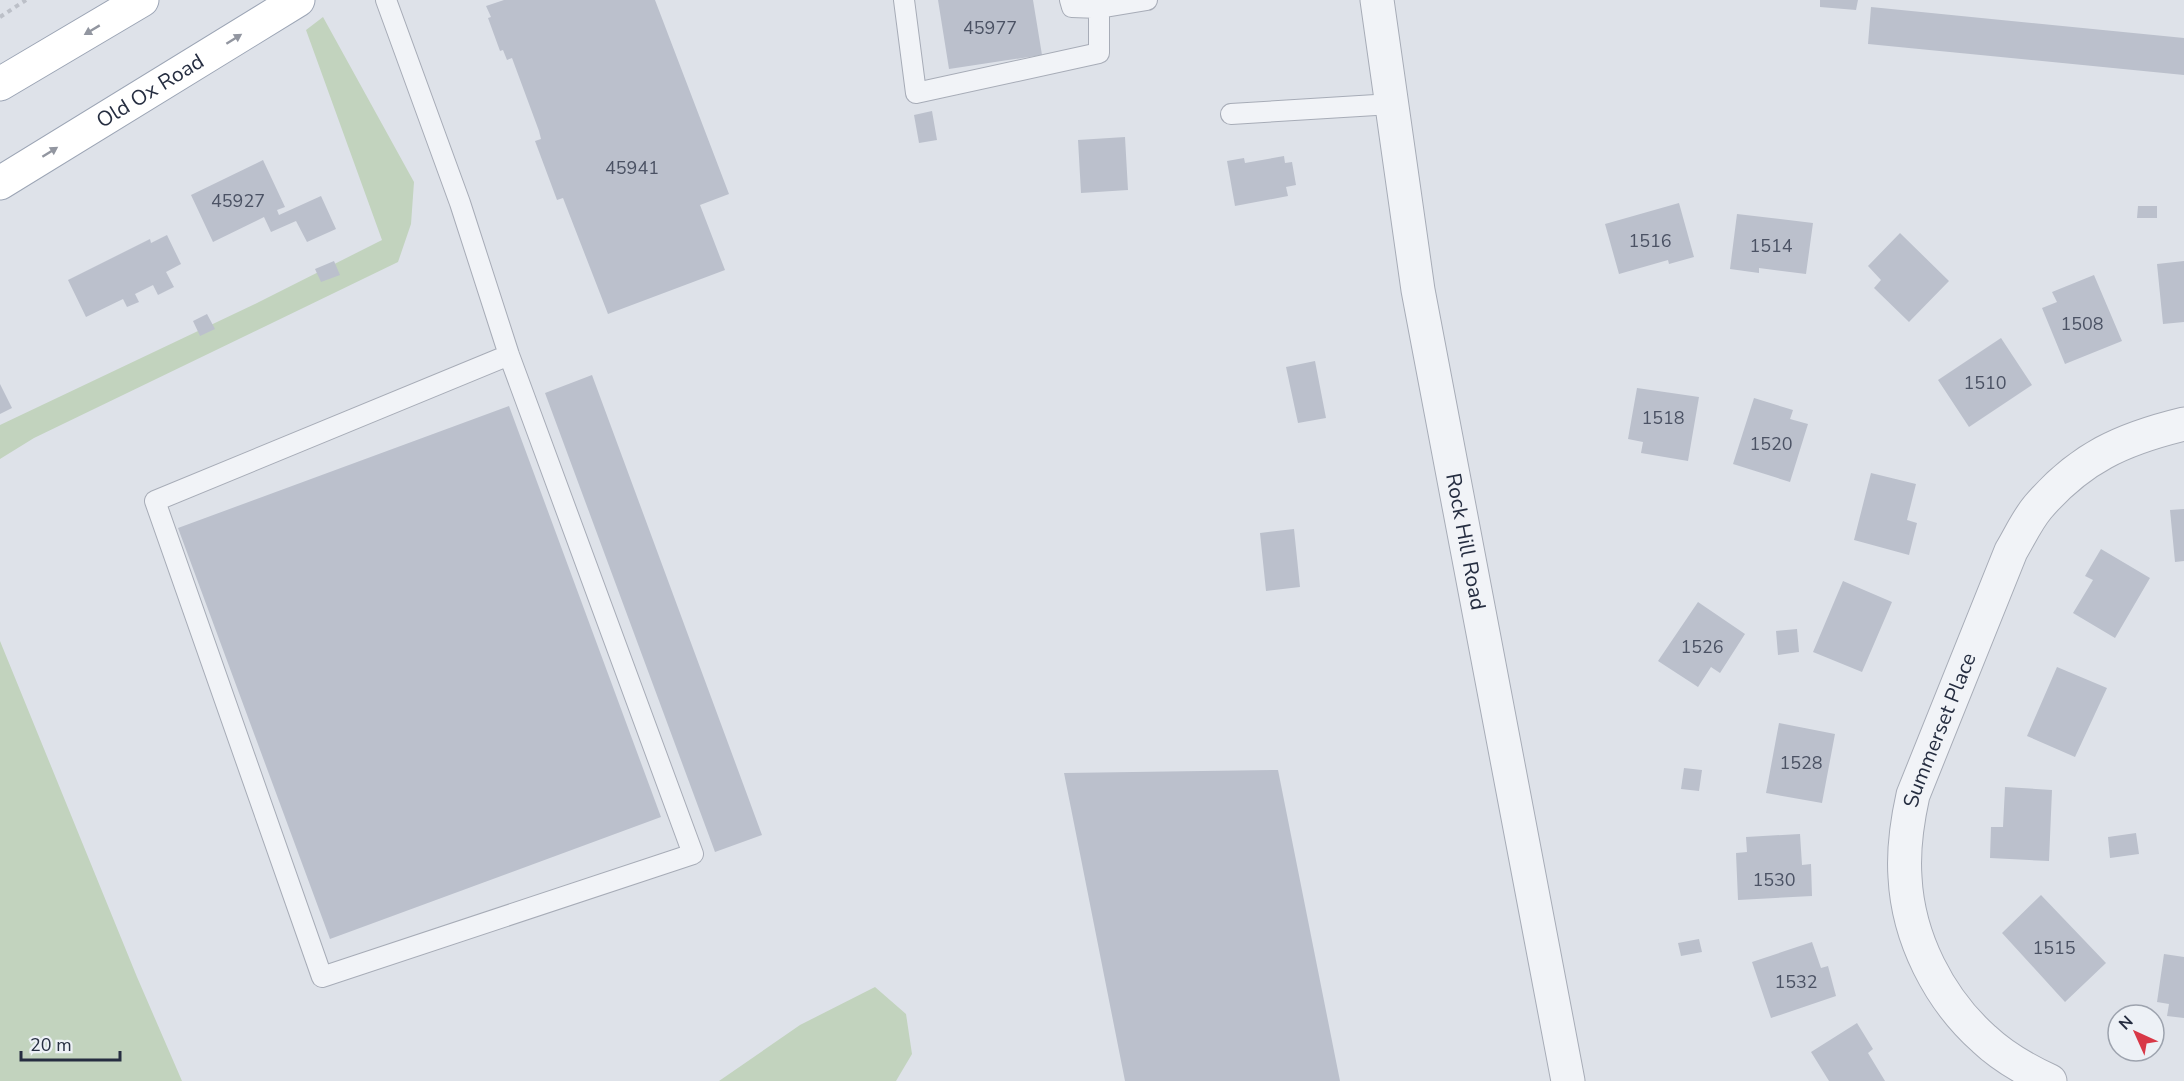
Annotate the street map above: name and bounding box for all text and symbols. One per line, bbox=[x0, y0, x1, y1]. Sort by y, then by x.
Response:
house number: 45977 bbox=[963, 16, 1017, 40]
one-way arrow bbox=[84, 24, 100, 35]
one-way arrow bbox=[226, 34, 242, 45]
street label: Old Ox Road bbox=[91, 47, 209, 135]
one-way arrow bbox=[42, 147, 58, 158]
house number: 45941 bbox=[605, 156, 659, 180]
house number: 45927 bbox=[211, 189, 265, 213]
house number: 1516 bbox=[1628, 229, 1672, 253]
house number: 1514 bbox=[1749, 234, 1793, 258]
house number: 1508 bbox=[2060, 312, 2104, 336]
house number: 1510 bbox=[1963, 371, 2007, 395]
house number: 1518 bbox=[1641, 406, 1685, 430]
house number: 1520 bbox=[1749, 432, 1793, 456]
street label: Rock Hill Road bbox=[1439, 471, 1492, 612]
house number: 1526 bbox=[1680, 635, 1724, 659]
street label: Summerset Place bbox=[1897, 648, 1983, 810]
house number: 1528 bbox=[1779, 751, 1823, 775]
house number: 1530 bbox=[1752, 868, 1796, 892]
house number: 1515 bbox=[2032, 936, 2076, 960]
house number: 1532 bbox=[1774, 970, 1818, 994]
north arrow bbox=[2106, 1003, 2166, 1063]
text: N bbox=[2114, 1011, 2138, 1035]
scale bar bbox=[21, 1024, 120, 1062]
text: 20 m bbox=[30, 1033, 72, 1057]

